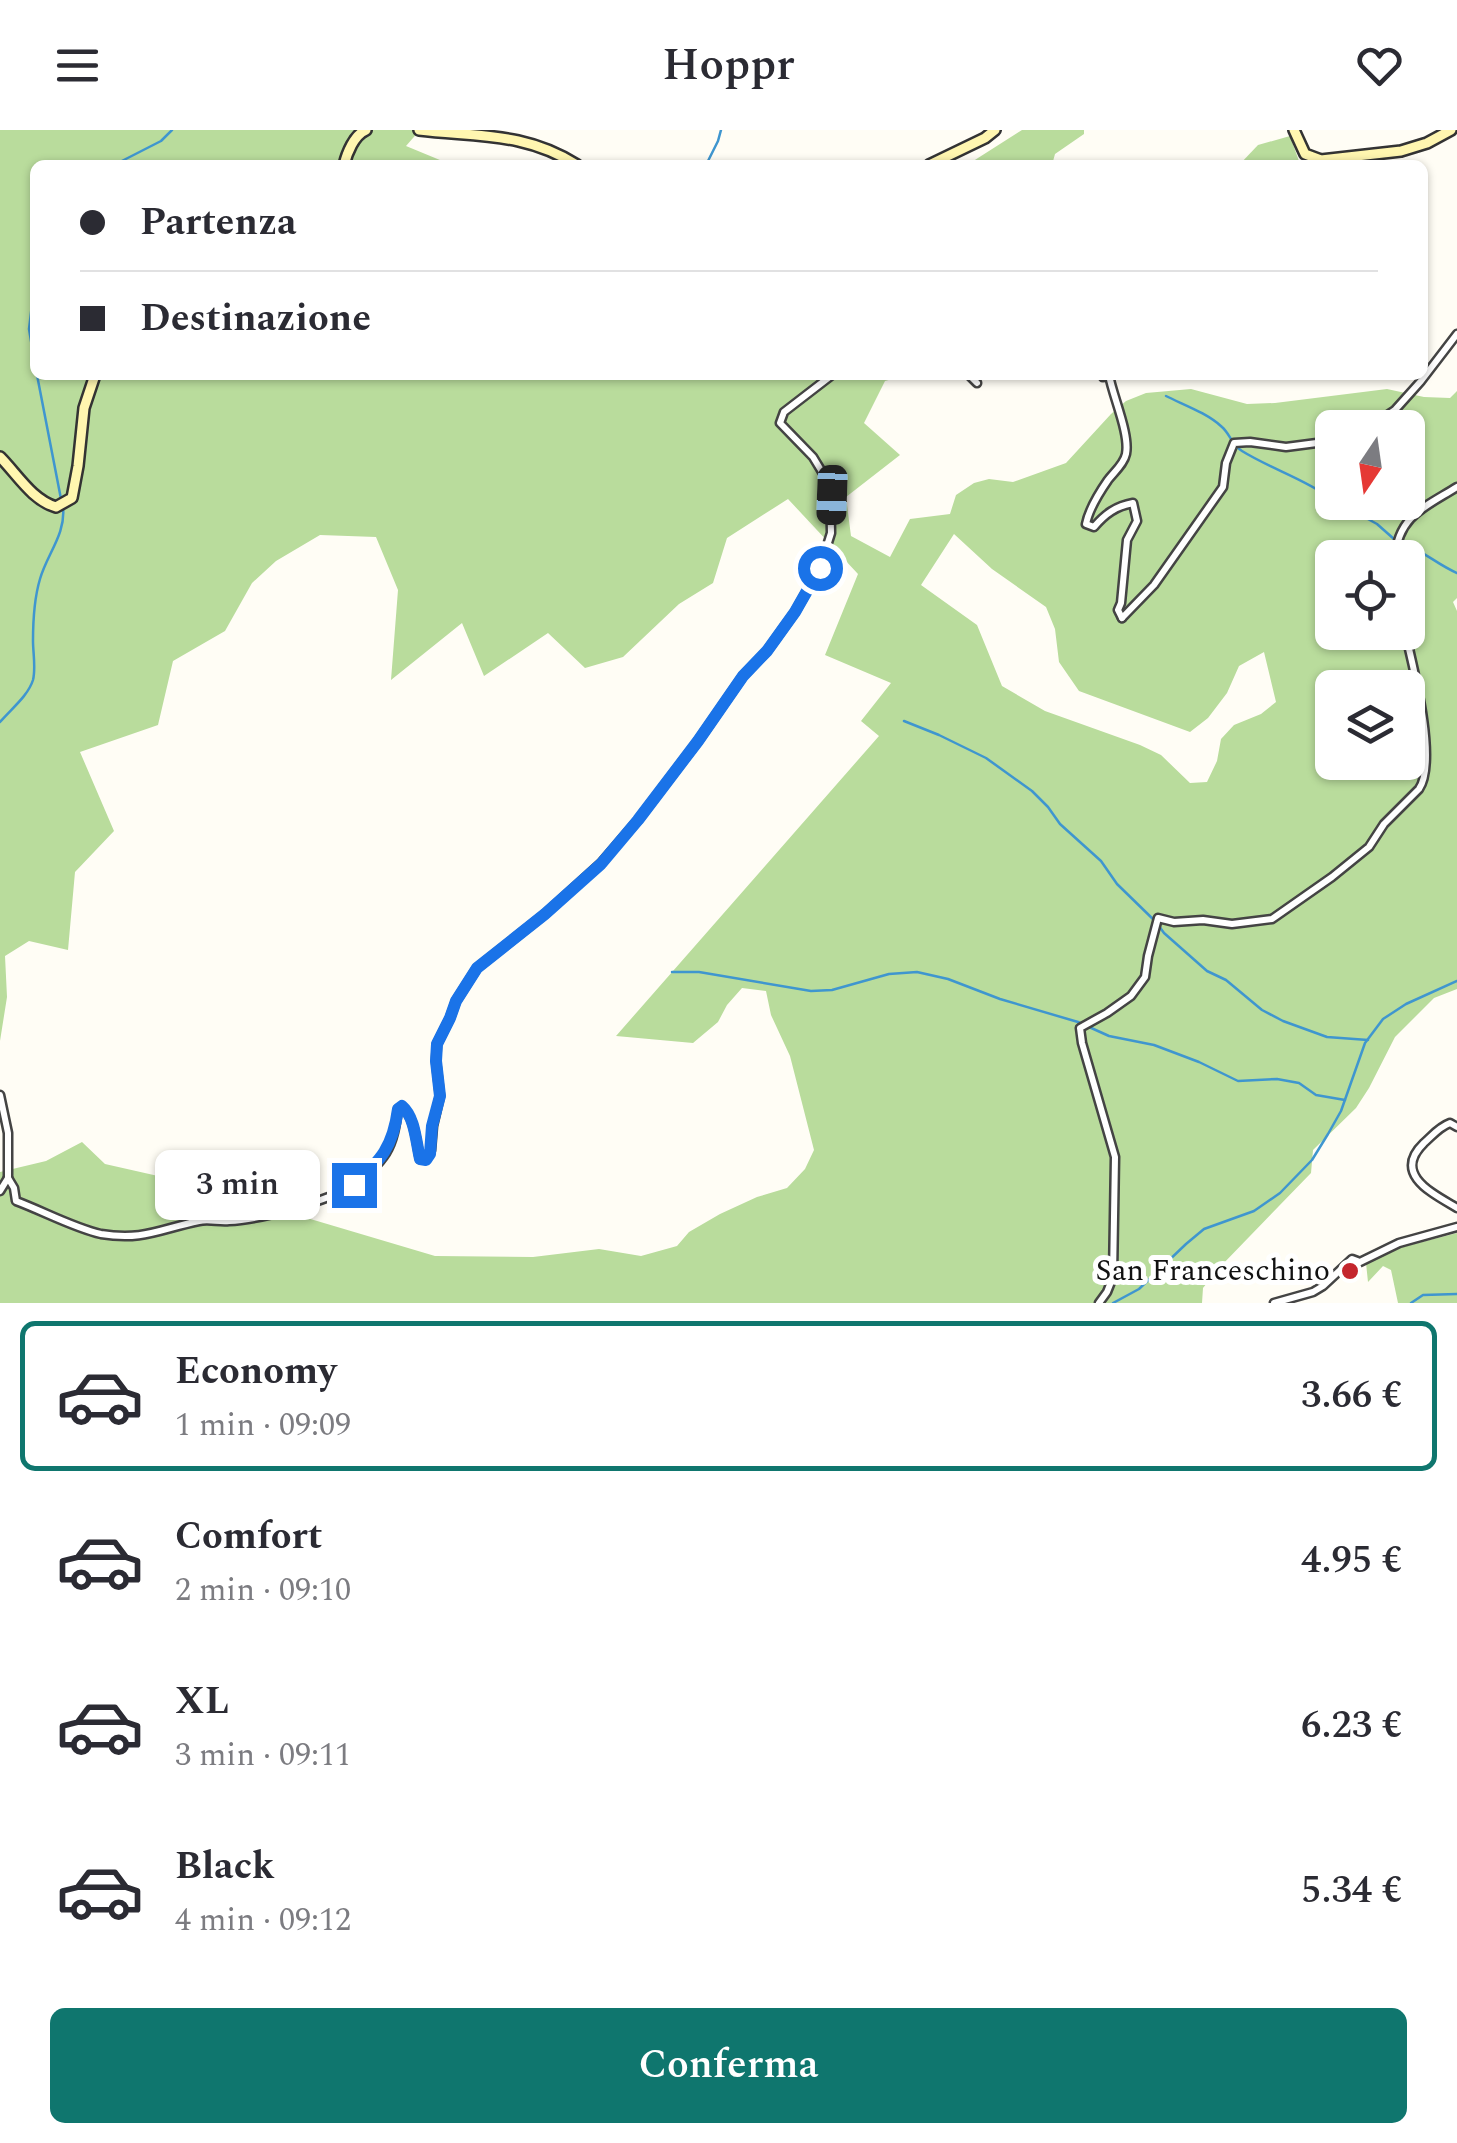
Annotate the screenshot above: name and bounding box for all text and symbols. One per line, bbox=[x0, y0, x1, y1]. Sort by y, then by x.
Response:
text: Hoppr bbox=[662, 31, 795, 100]
icon: menu bbox=[50, 38, 105, 93]
icon: heart bbox=[1352, 38, 1407, 93]
text: Partenza bbox=[140, 194, 297, 252]
text: Destinazione bbox=[140, 290, 371, 348]
north arrow bbox=[1315, 410, 1425, 520]
map controls bbox=[1315, 410, 1425, 780]
car bbox=[816, 464, 848, 526]
button: locate bbox=[1315, 540, 1425, 650]
route start bbox=[798, 546, 843, 591]
button: layers bbox=[1315, 670, 1425, 780]
callout: 3 min bbox=[154, 1150, 319, 1220]
text: 3 min bbox=[196, 1160, 279, 1209]
route end bbox=[332, 1163, 377, 1208]
place label: San Franceschino bbox=[1095, 1248, 1330, 1294]
marker: San Franceschino bbox=[1339, 1260, 1361, 1282]
text: Economy bbox=[175, 1343, 336, 1401]
icon: car bbox=[55, 1351, 145, 1441]
text: 3.66 € bbox=[1301, 1367, 1402, 1425]
text: 1 min · 09:09 bbox=[175, 1401, 351, 1450]
text: Comfort bbox=[175, 1508, 322, 1566]
icon: car bbox=[55, 1516, 145, 1606]
text: 4.95 € bbox=[1301, 1532, 1402, 1590]
text: 2 min · 09:10 bbox=[175, 1566, 351, 1615]
text: XL bbox=[175, 1673, 229, 1731]
icon: car bbox=[55, 1681, 145, 1771]
text: 6.23 € bbox=[1301, 1697, 1402, 1755]
text: 3 min · 09:11 bbox=[175, 1731, 351, 1780]
text: Black bbox=[175, 1838, 275, 1896]
icon: car bbox=[55, 1846, 145, 1936]
text: 5.34 € bbox=[1301, 1862, 1402, 1920]
text: 4 min · 09:12 bbox=[175, 1896, 351, 1945]
button: Conferma bbox=[50, 2008, 1407, 2123]

